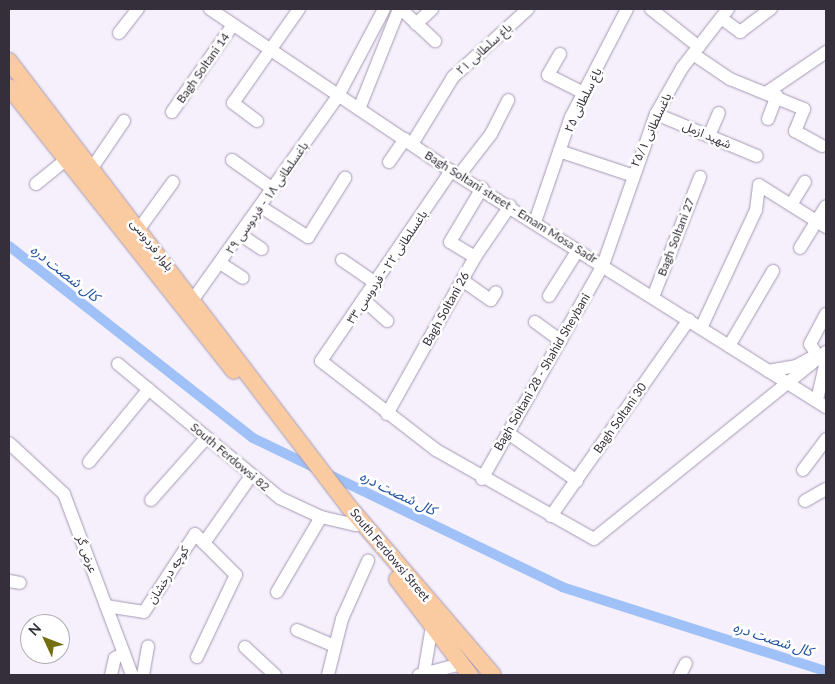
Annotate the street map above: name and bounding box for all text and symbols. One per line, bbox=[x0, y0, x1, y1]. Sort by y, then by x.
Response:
street label: باغ سلطانی ۲۱ bbox=[453, 20, 515, 78]
street label: Bagh Soltani 14 bbox=[173, 30, 233, 106]
street label: باغ سلطانی ۲۵ bbox=[561, 65, 605, 135]
street label: باغسلطانی ۲۵/۱ bbox=[628, 91, 674, 169]
street label: شهید ازمل bbox=[681, 118, 733, 152]
street label: باغسلطانی ۱۸ - فردوسی ۲۹ bbox=[223, 139, 311, 257]
street label: Bagh Soltani street - Emam Mosa Sadr bbox=[422, 148, 600, 266]
street label: Bagh Soltani 27 bbox=[654, 196, 698, 278]
street label: باغسلطانی ۲۲ - فردوسی ۳۳ bbox=[344, 207, 430, 327]
street label: بلوار فردوسی bbox=[127, 216, 177, 274]
water label: کال شصت دره bbox=[27, 241, 103, 305]
street label: Bagh Soltani 26 bbox=[420, 269, 472, 349]
street label: Bagh Soltani 28 - Shahid Sheybani bbox=[491, 291, 593, 453]
street label: Bagh Soltani 30 bbox=[590, 380, 650, 456]
street label: South Ferdowsi 82 bbox=[188, 420, 272, 494]
water label: کال شصت دره bbox=[357, 467, 439, 519]
street label: South Ferdowsi Street bbox=[347, 506, 433, 604]
street label: عرض گر bbox=[74, 533, 100, 575]
street label: کوچه درخشان bbox=[144, 544, 192, 606]
north arrow bbox=[20, 614, 70, 664]
water label: کال شصت دره bbox=[731, 618, 815, 660]
text: N bbox=[24, 619, 44, 639]

